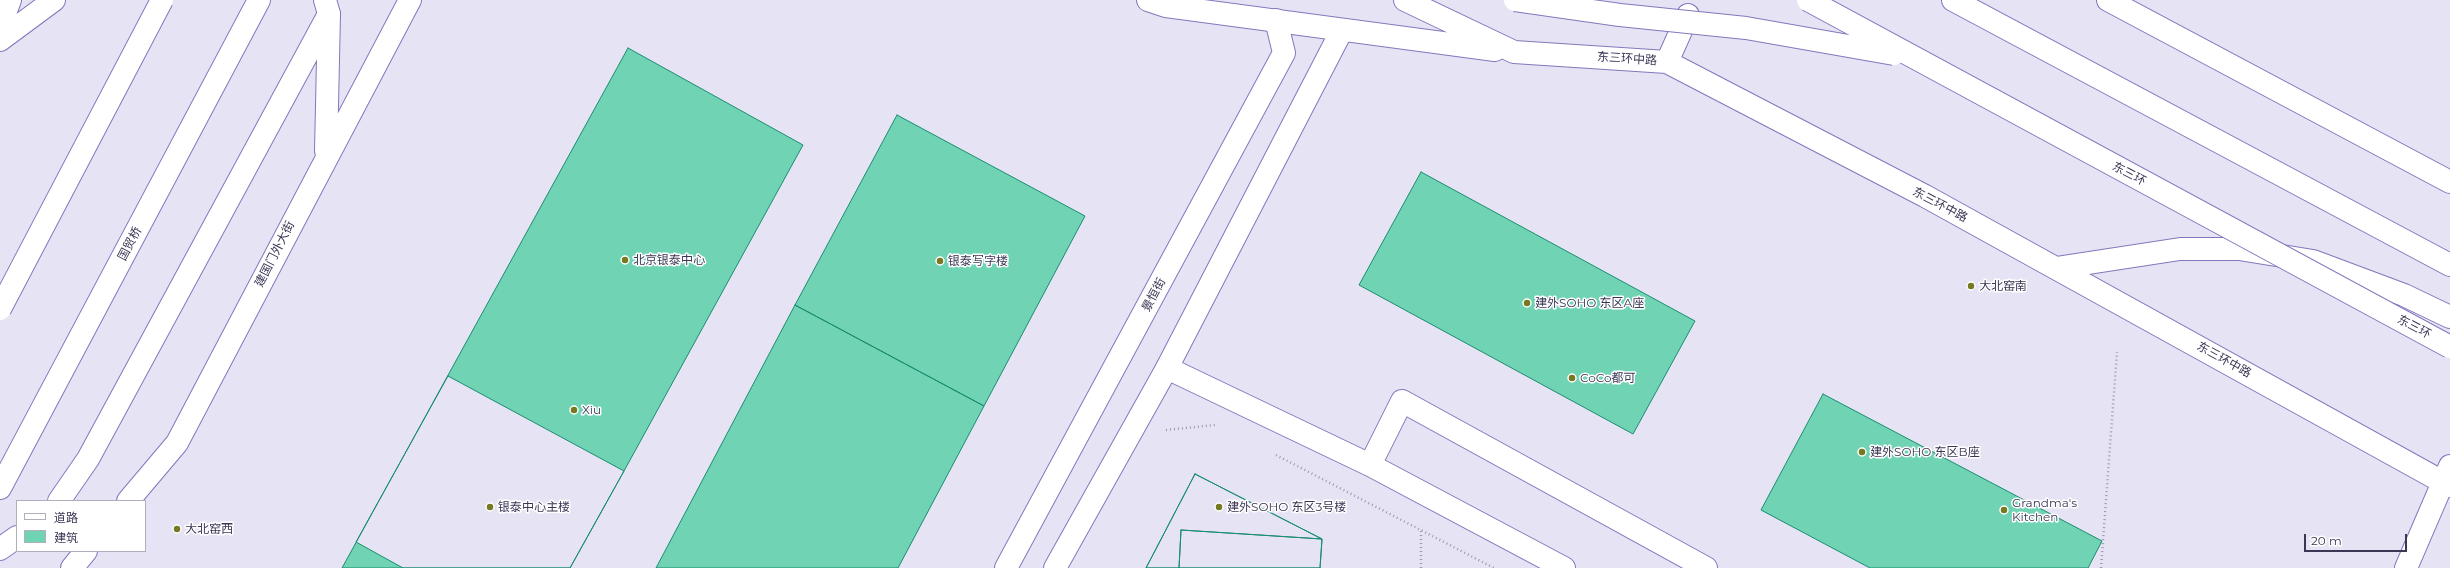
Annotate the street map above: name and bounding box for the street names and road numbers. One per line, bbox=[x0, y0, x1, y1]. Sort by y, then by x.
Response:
street label: 东三环中路 bbox=[1597, 50, 1657, 68]
street label: 东三环 bbox=[2110, 159, 2148, 189]
street label: 东三环中路 bbox=[1910, 185, 1970, 225]
street label: 建国门外大街 bbox=[252, 219, 298, 289]
street label: 国贸桥 bbox=[115, 225, 145, 263]
street label: 景恒街 bbox=[1139, 276, 1169, 314]
street label: 东三环 bbox=[2395, 312, 2433, 342]
street label: 东三环中路 bbox=[2194, 339, 2254, 381]

